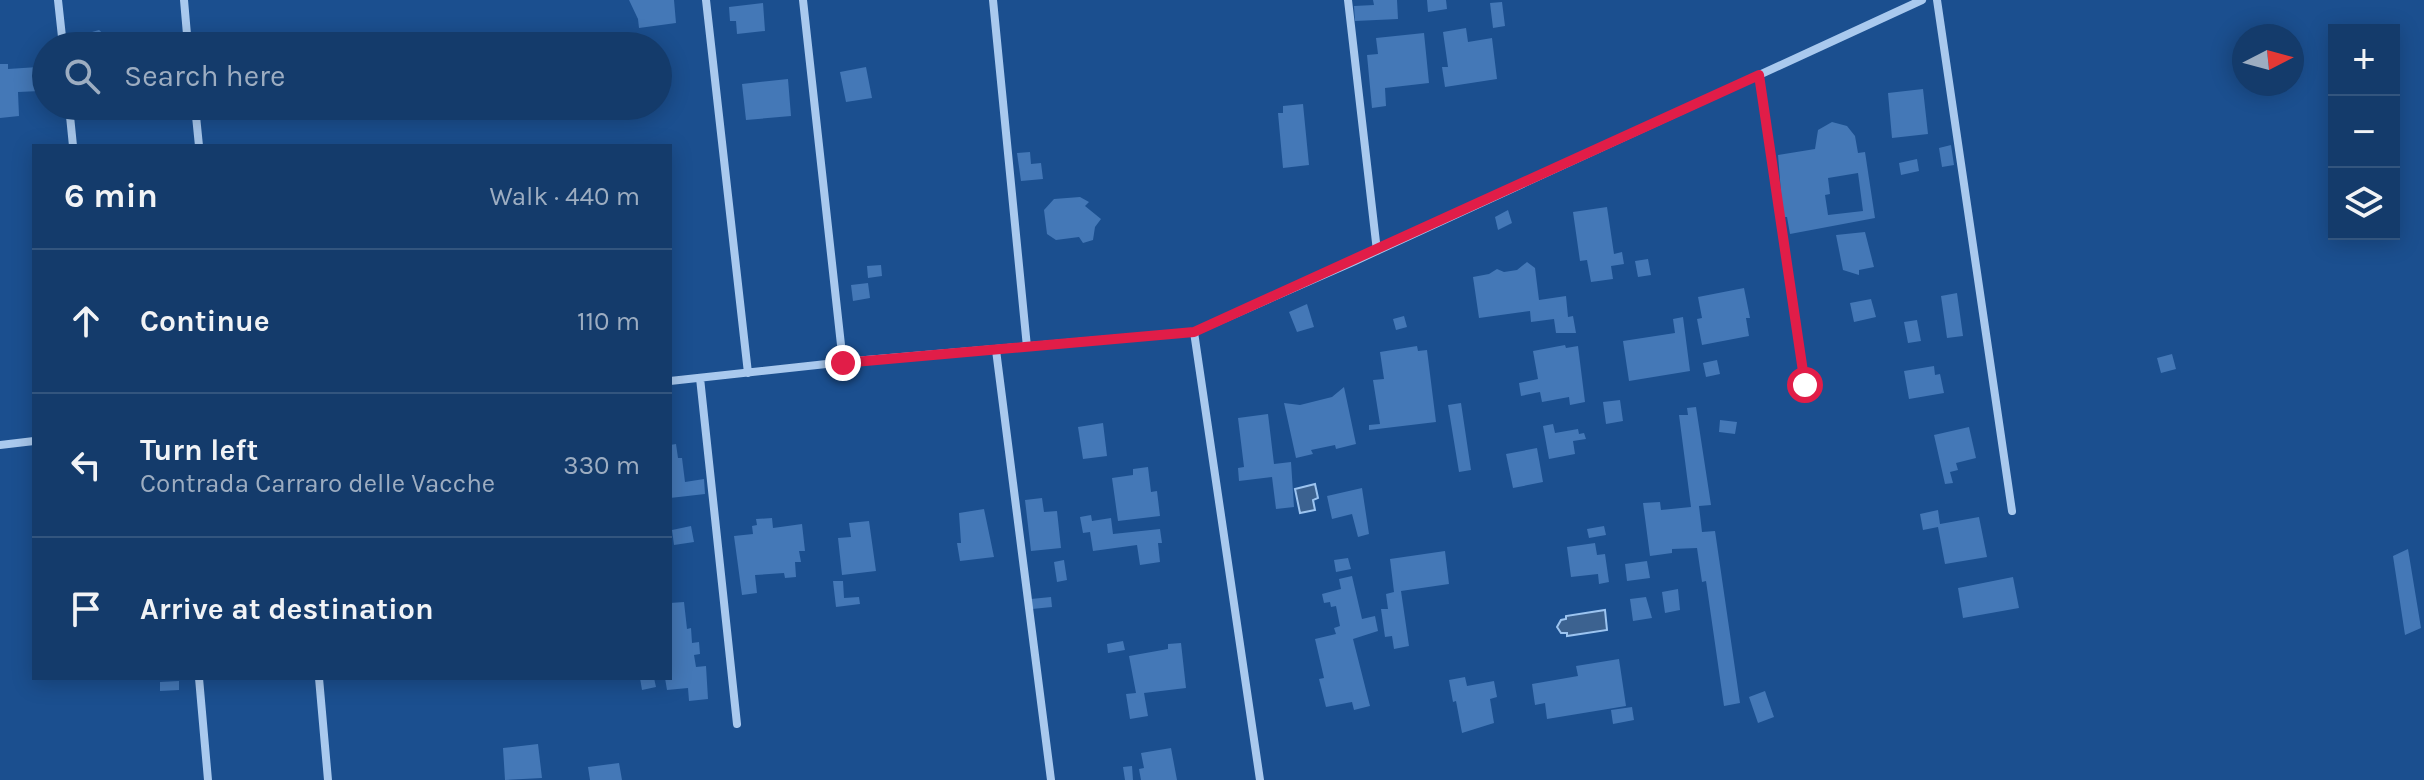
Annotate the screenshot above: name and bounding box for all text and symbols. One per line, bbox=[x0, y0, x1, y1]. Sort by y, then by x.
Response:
north arrow bbox=[2232, 24, 2304, 96]
map controls bbox=[2328, 24, 2400, 240]
button: + bbox=[2328, 24, 2400, 96]
search box bbox=[32, 32, 672, 120]
icon: search bbox=[60, 54, 104, 98]
text: Search here bbox=[124, 58, 285, 94]
button: − bbox=[2328, 96, 2400, 168]
button: layers bbox=[2328, 168, 2400, 240]
text: 6 min bbox=[64, 176, 158, 216]
text: Walk · 440 m bbox=[489, 181, 640, 212]
icon: ahead bbox=[64, 299, 108, 343]
text: Continue bbox=[140, 303, 270, 339]
text: 110 m bbox=[577, 306, 640, 337]
route end bbox=[825, 345, 861, 381]
route start bbox=[1787, 367, 1823, 403]
text: Turn left bbox=[140, 432, 258, 468]
icon: left bbox=[64, 443, 108, 487]
text: 330 m bbox=[563, 450, 640, 481]
text: Contrada Carraro delle Vacche bbox=[140, 468, 495, 499]
icon: arrive bbox=[64, 587, 108, 631]
text: Arrive at destination bbox=[140, 591, 434, 627]

